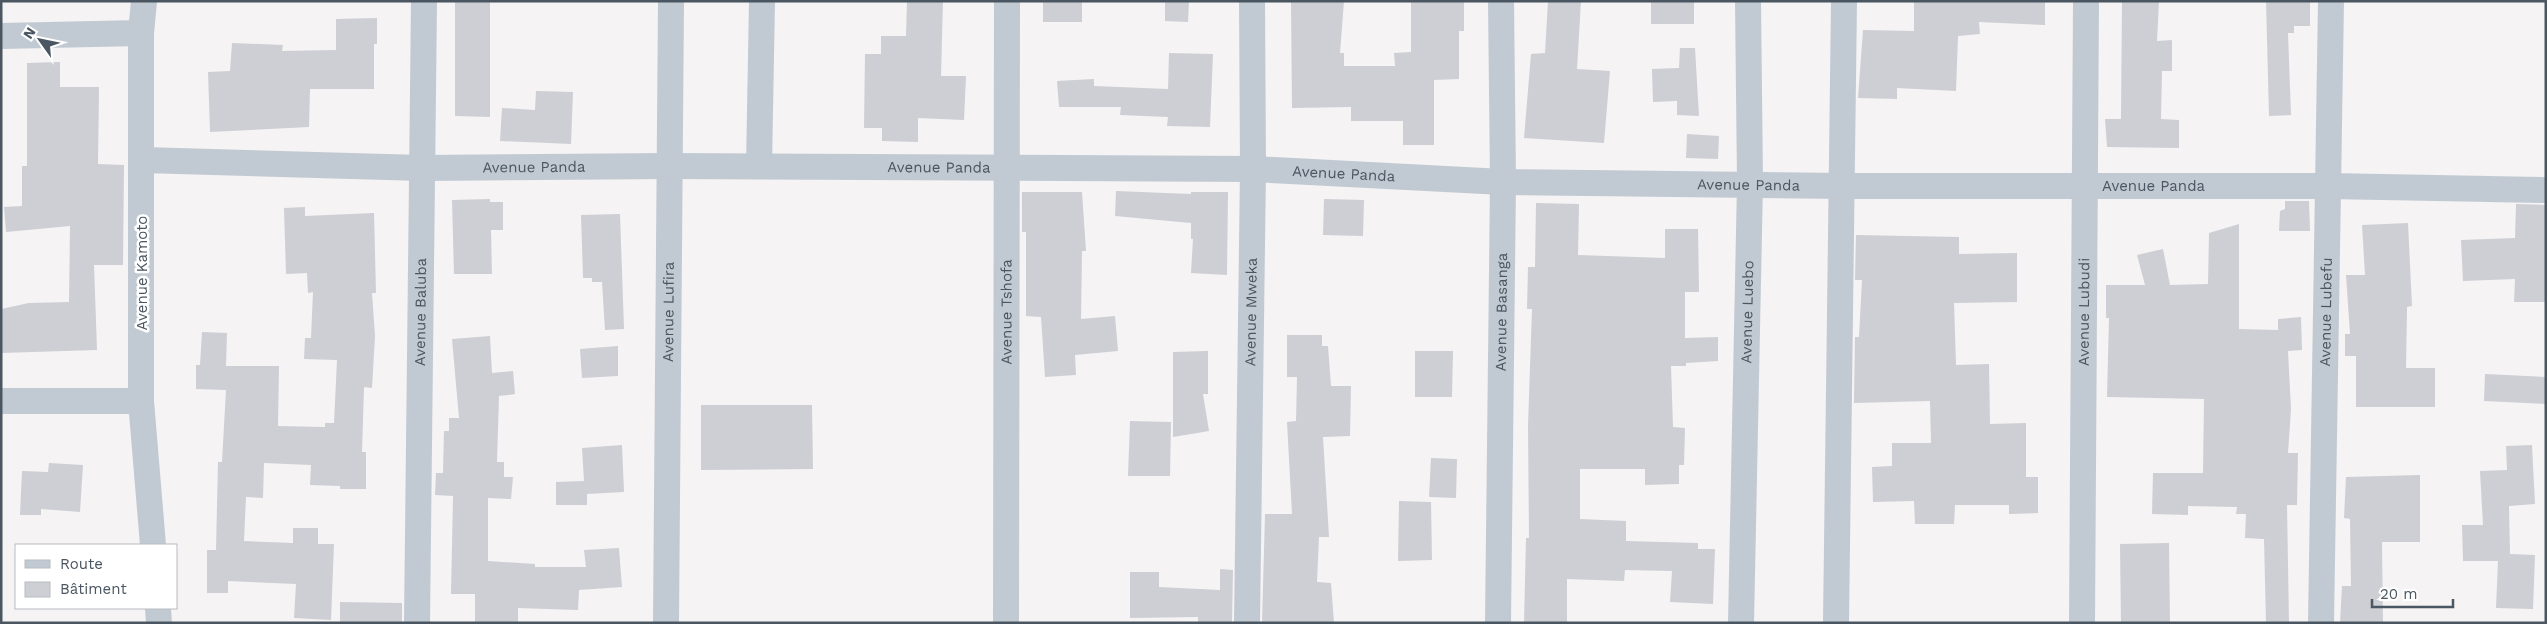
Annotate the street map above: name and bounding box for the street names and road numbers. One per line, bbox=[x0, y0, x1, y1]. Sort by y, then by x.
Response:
street label: Avenue Panda bbox=[482, 158, 586, 177]
street label: Avenue Panda bbox=[887, 158, 991, 177]
street label: Avenue Panda bbox=[1292, 162, 1396, 185]
street label: Avenue Panda bbox=[1697, 175, 1801, 194]
street label: Avenue Panda bbox=[2102, 177, 2206, 195]
street label: Avenue Kamoto bbox=[133, 216, 151, 330]
street label: Avenue Basanga bbox=[1492, 252, 1511, 371]
street label: Avenue Baluba bbox=[411, 257, 430, 366]
street label: Avenue Mweka bbox=[1241, 257, 1261, 367]
street label: Avenue Lubefu bbox=[2316, 257, 2336, 367]
street label: Avenue Lubudi bbox=[2075, 258, 2093, 366]
street label: Avenue Tshofa bbox=[997, 259, 1016, 365]
street label: Avenue Luebo bbox=[1737, 260, 1757, 364]
street label: Avenue Lufira bbox=[659, 261, 678, 362]

